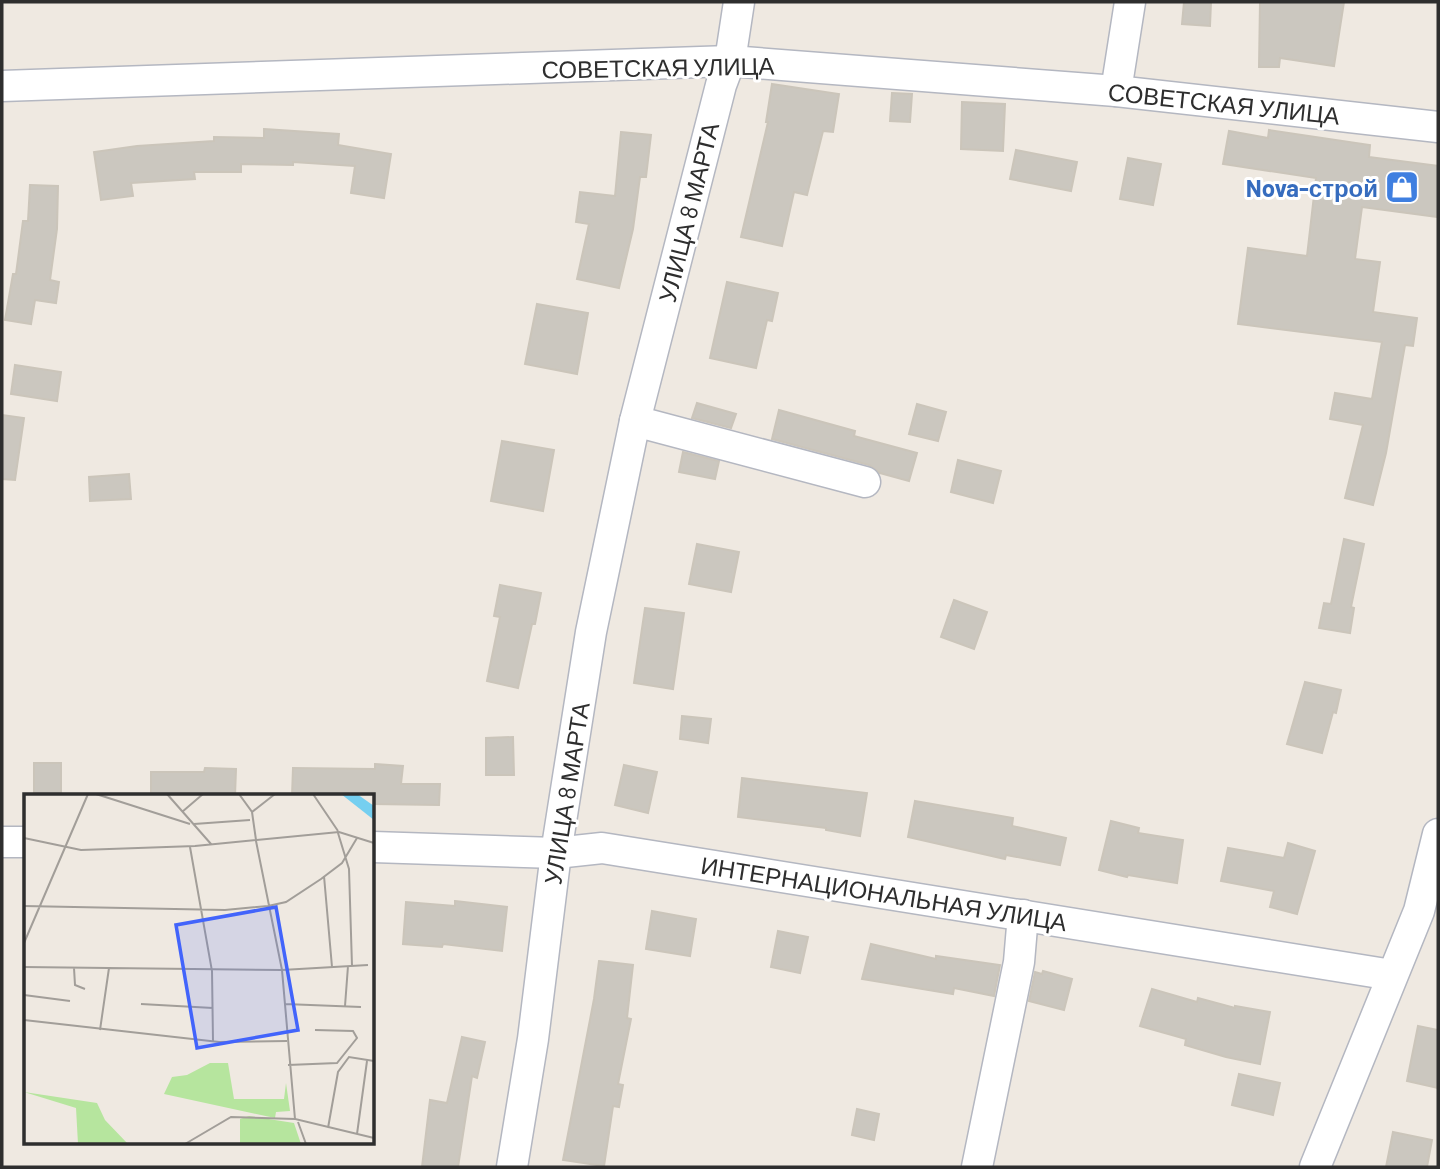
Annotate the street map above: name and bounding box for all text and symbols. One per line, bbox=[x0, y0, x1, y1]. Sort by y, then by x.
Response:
street label: СОВЕТСКАЯ УЛИЦА bbox=[541, 50, 775, 84]
street label: СОВЕТСКАЯ УЛИЦА bbox=[1107, 76, 1341, 130]
street label: УЛИЦА 8 МАРТА bbox=[652, 119, 724, 305]
shop icon: Nova-строй bbox=[1383, 168, 1421, 206]
place label: Nova-строй bbox=[1246, 173, 1378, 202]
street label: УЛИЦА 8 МАРТА bbox=[537, 700, 595, 886]
inset map bbox=[24, 794, 374, 1144]
street label: ИНТЕРНАЦИОНАЛЬНАЯ УЛИЦА bbox=[699, 850, 1069, 936]

